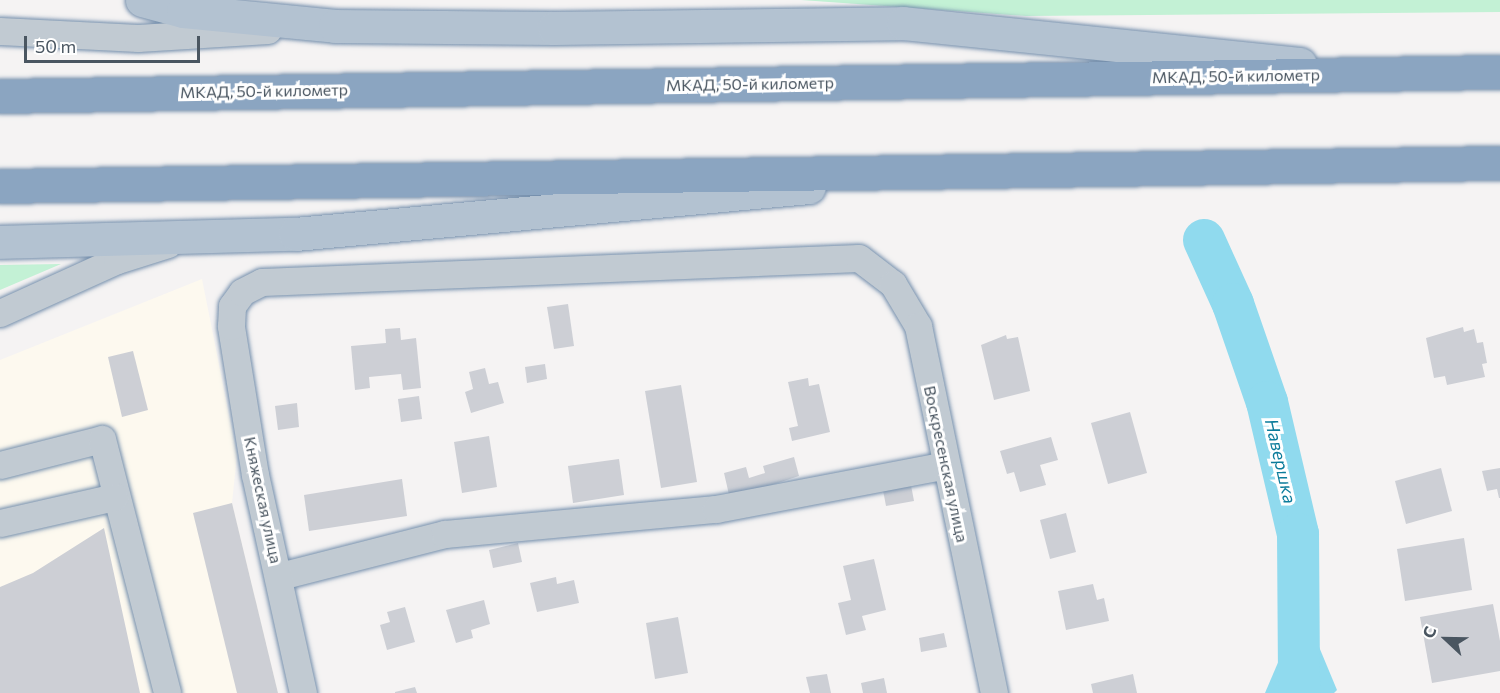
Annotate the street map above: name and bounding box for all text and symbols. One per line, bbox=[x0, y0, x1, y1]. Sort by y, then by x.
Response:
scale bar bbox=[27, 24, 202, 62]
text: 50 m bbox=[35, 35, 76, 57]
street label: МКАД, 50-й километр bbox=[1152, 65, 1320, 87]
street label: МКАД, 50-й километр bbox=[666, 73, 834, 95]
street label: МКАД, 50-й километр bbox=[180, 80, 348, 102]
street label: Воскресенская улица bbox=[920, 384, 972, 544]
water label: Навершка bbox=[1261, 417, 1301, 505]
street label: Княжеская улица bbox=[240, 435, 286, 565]
north arrow bbox=[1416, 609, 1476, 669]
text: С bbox=[1418, 623, 1440, 641]

